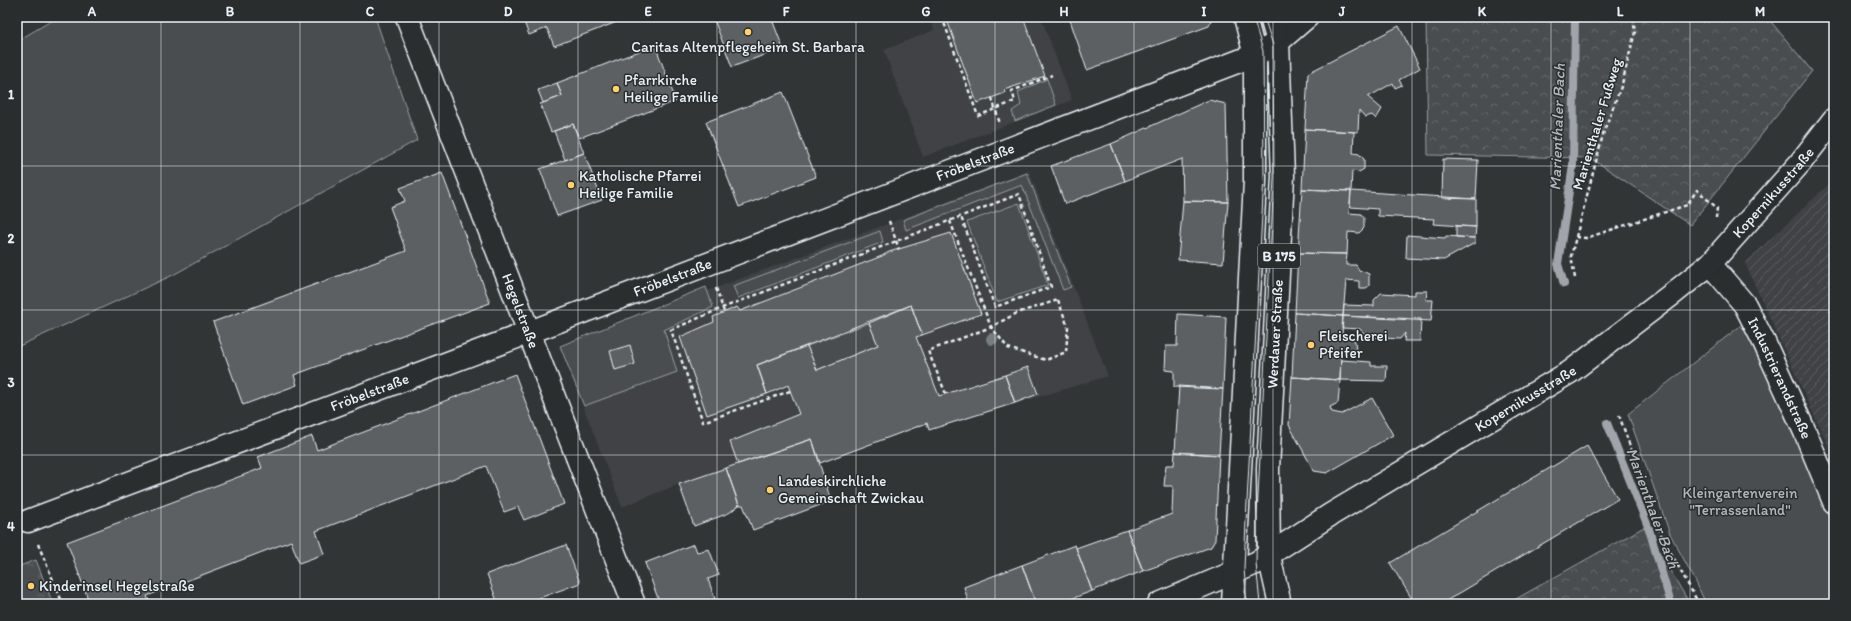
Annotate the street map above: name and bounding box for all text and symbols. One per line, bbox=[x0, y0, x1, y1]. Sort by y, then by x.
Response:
text: A bbox=[87, 4, 97, 19]
text: B bbox=[226, 4, 235, 19]
text: C bbox=[366, 4, 375, 19]
text: D bbox=[504, 4, 513, 19]
text: E bbox=[644, 4, 652, 19]
text: F bbox=[783, 4, 790, 19]
text: G bbox=[922, 4, 931, 19]
text: H bbox=[1060, 4, 1069, 19]
text: I bbox=[1202, 4, 1207, 19]
text: J bbox=[1338, 4, 1346, 19]
text: K bbox=[1478, 4, 1487, 19]
text: L bbox=[1617, 4, 1624, 19]
text: M bbox=[1755, 4, 1765, 19]
marker: Caritas Altenpflegeheim St. Barbara bbox=[743, 27, 753, 37]
place label: Caritas Altenpflegeheim St. Barbara bbox=[631, 38, 865, 56]
street label: Marienthaler Fußweg bbox=[1568, 55, 1626, 192]
water label: Marienthaler Bach bbox=[1545, 62, 1569, 191]
place label: Pfarrkirche Heilige Familie bbox=[624, 71, 718, 106]
marker: Pfarrkirche Heilige Familie bbox=[611, 84, 621, 94]
text: 1 bbox=[8, 87, 14, 102]
street label: Fröbelstraße bbox=[933, 139, 1017, 185]
street label: Kopernikusstraße bbox=[1728, 144, 1818, 242]
place label: Katholische Pfarrei Heilige Familie bbox=[579, 167, 702, 202]
marker: Katholische Pfarrei Heilige Familie bbox=[566, 180, 576, 190]
text: 2 bbox=[8, 231, 15, 246]
road number: B 175 bbox=[1258, 244, 1300, 268]
street label: Fröbelstraße bbox=[631, 254, 714, 301]
street label: Hegelstraße bbox=[498, 271, 543, 351]
street label: Werdauer Straße bbox=[1263, 279, 1287, 389]
street label: Industrierandstraße bbox=[1744, 314, 1816, 441]
place label: Fleischerei Pfeifer bbox=[1319, 327, 1388, 362]
marker: Fleischerei Pfeifer bbox=[1306, 340, 1316, 350]
street label: Kopernikusstraße bbox=[1471, 361, 1580, 436]
street label: Fröbelstraße bbox=[328, 369, 411, 415]
text: 3 bbox=[7, 375, 15, 390]
water label: Marienthaler Bach bbox=[1622, 445, 1684, 572]
place label: Landeskirchliche Gemeinschaft Zwickau bbox=[778, 472, 924, 507]
park label: Kleingartenverein "Terrassenland" bbox=[1683, 484, 1798, 519]
marker: Landeskirchliche Gemeinschaft Zwickau bbox=[765, 485, 775, 495]
text: 4 bbox=[7, 519, 15, 534]
place label: Kinderinsel Hegelstraße bbox=[39, 577, 195, 595]
marker: Kinderinsel Hegelstraße bbox=[26, 581, 36, 591]

